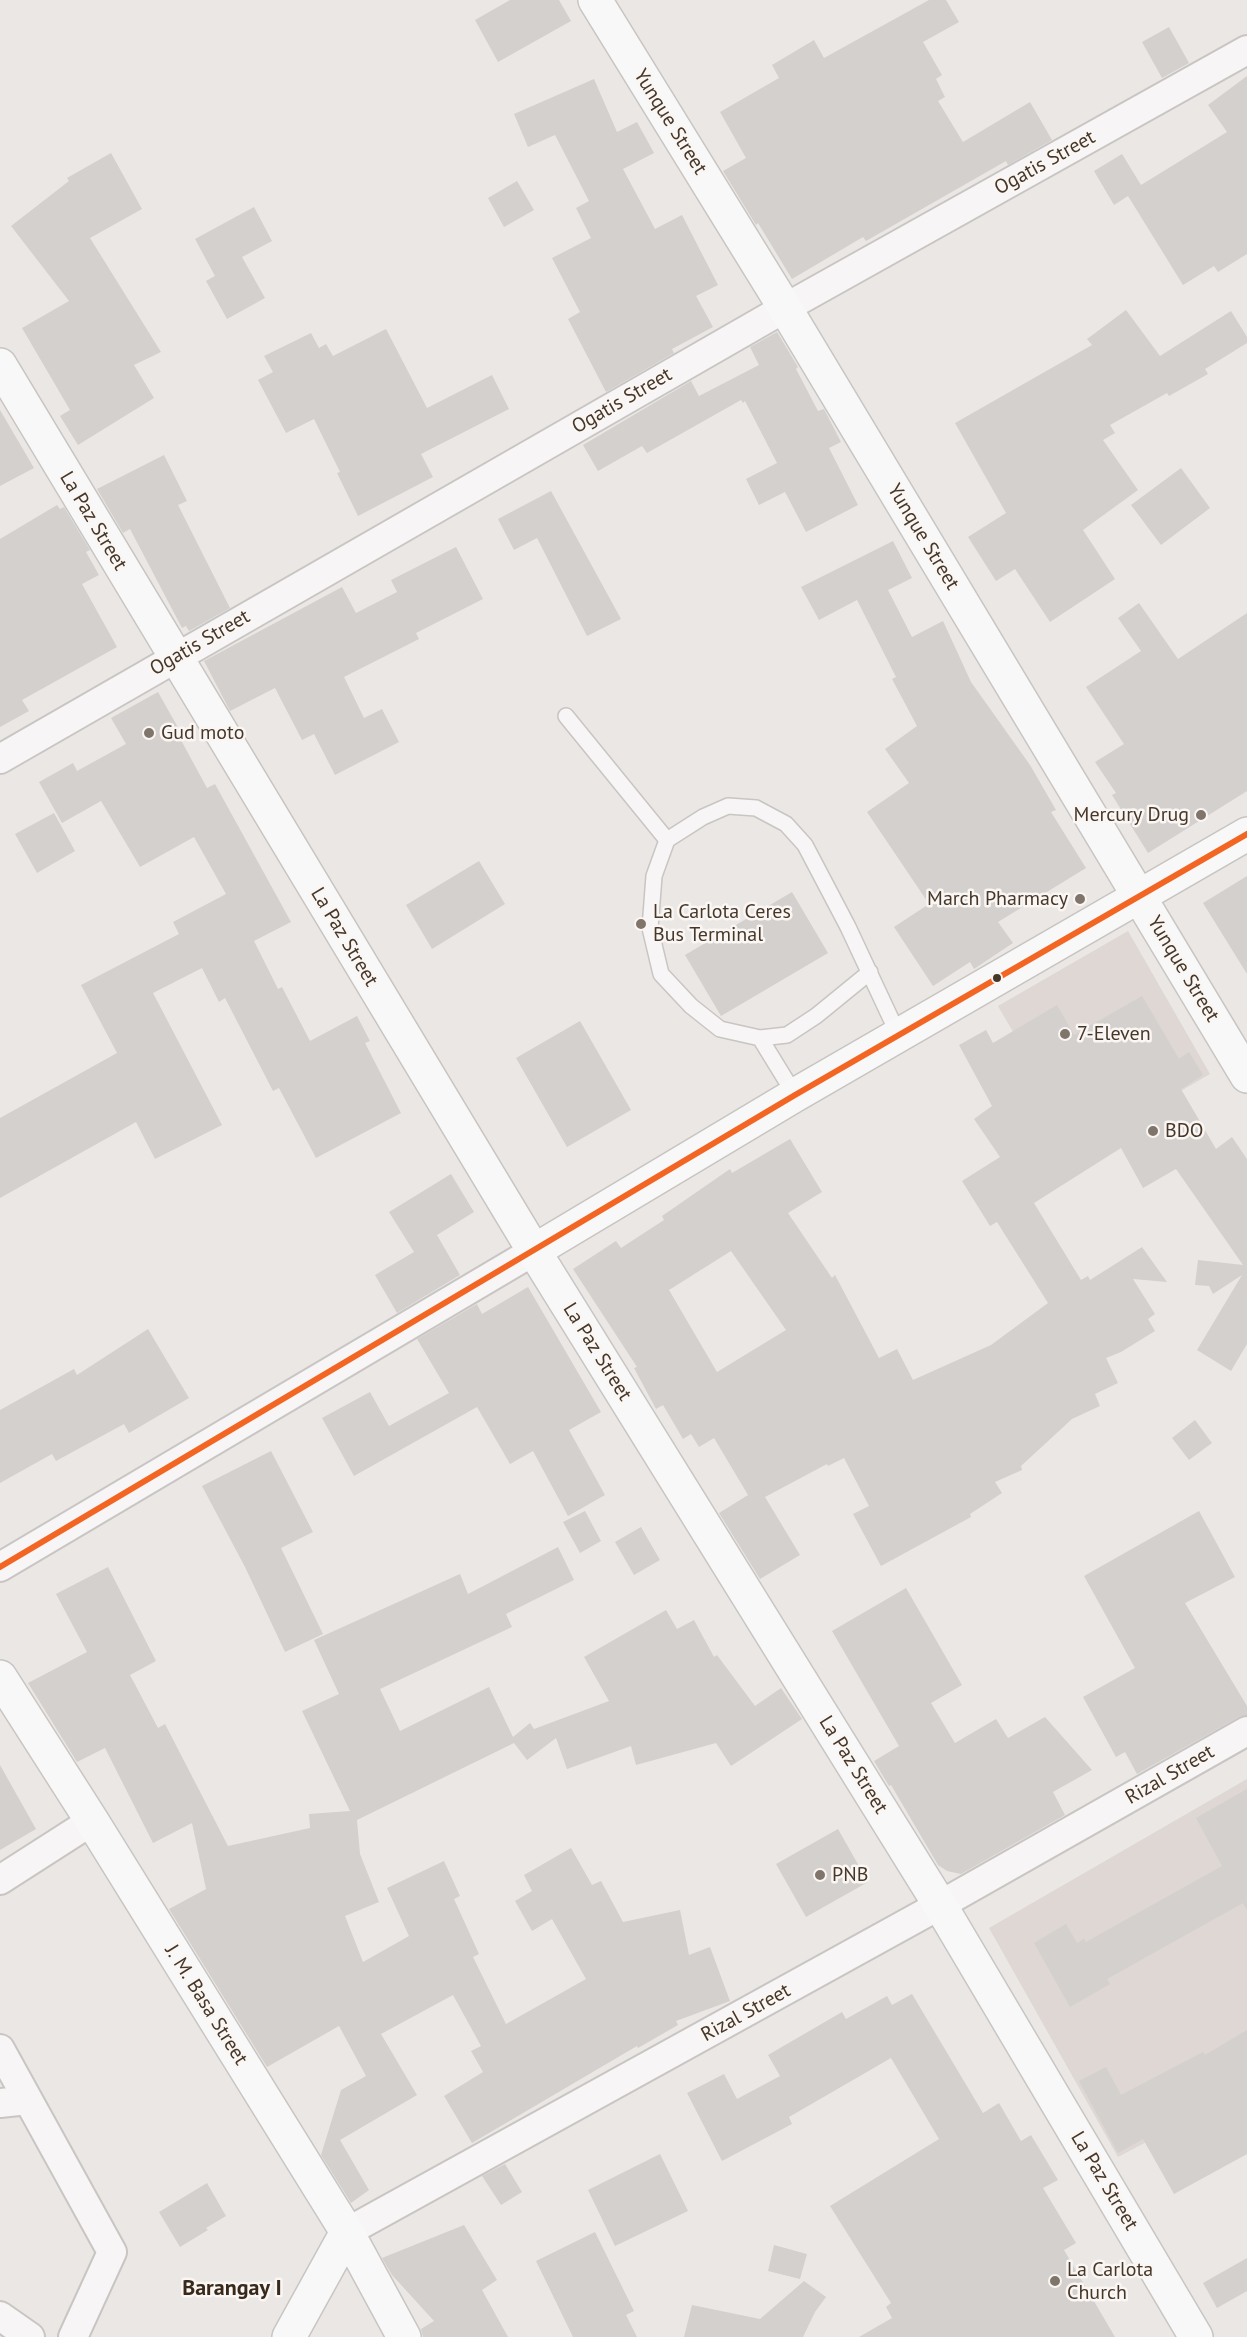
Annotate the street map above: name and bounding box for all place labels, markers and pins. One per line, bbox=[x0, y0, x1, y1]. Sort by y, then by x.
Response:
place label: Gud moto bbox=[161, 721, 244, 745]
marker: Gud moto bbox=[142, 726, 156, 740]
place label: Mercury Drug bbox=[1074, 803, 1189, 827]
marker: Mercury Drug bbox=[1194, 808, 1208, 822]
place label: March Pharmacy bbox=[927, 887, 1068, 911]
marker: March Pharmacy bbox=[1073, 892, 1087, 906]
place label: La Carlota Ceres Bus Terminal bbox=[653, 900, 791, 947]
marker: La Carlota Ceres Bus Terminal bbox=[634, 917, 648, 931]
unlabelled marker bbox=[991, 972, 1003, 984]
place label: 7-Eleven bbox=[1077, 1022, 1151, 1046]
marker: 7-Eleven bbox=[1058, 1027, 1072, 1041]
place label: BDO bbox=[1165, 1119, 1203, 1143]
marker: BDO bbox=[1146, 1124, 1160, 1138]
place label: PNB bbox=[832, 1863, 868, 1887]
marker: PNB bbox=[813, 1868, 827, 1882]
place label: La Carlota Church bbox=[1067, 2258, 1153, 2305]
marker: La Carlota Church bbox=[1048, 2274, 1062, 2288]

